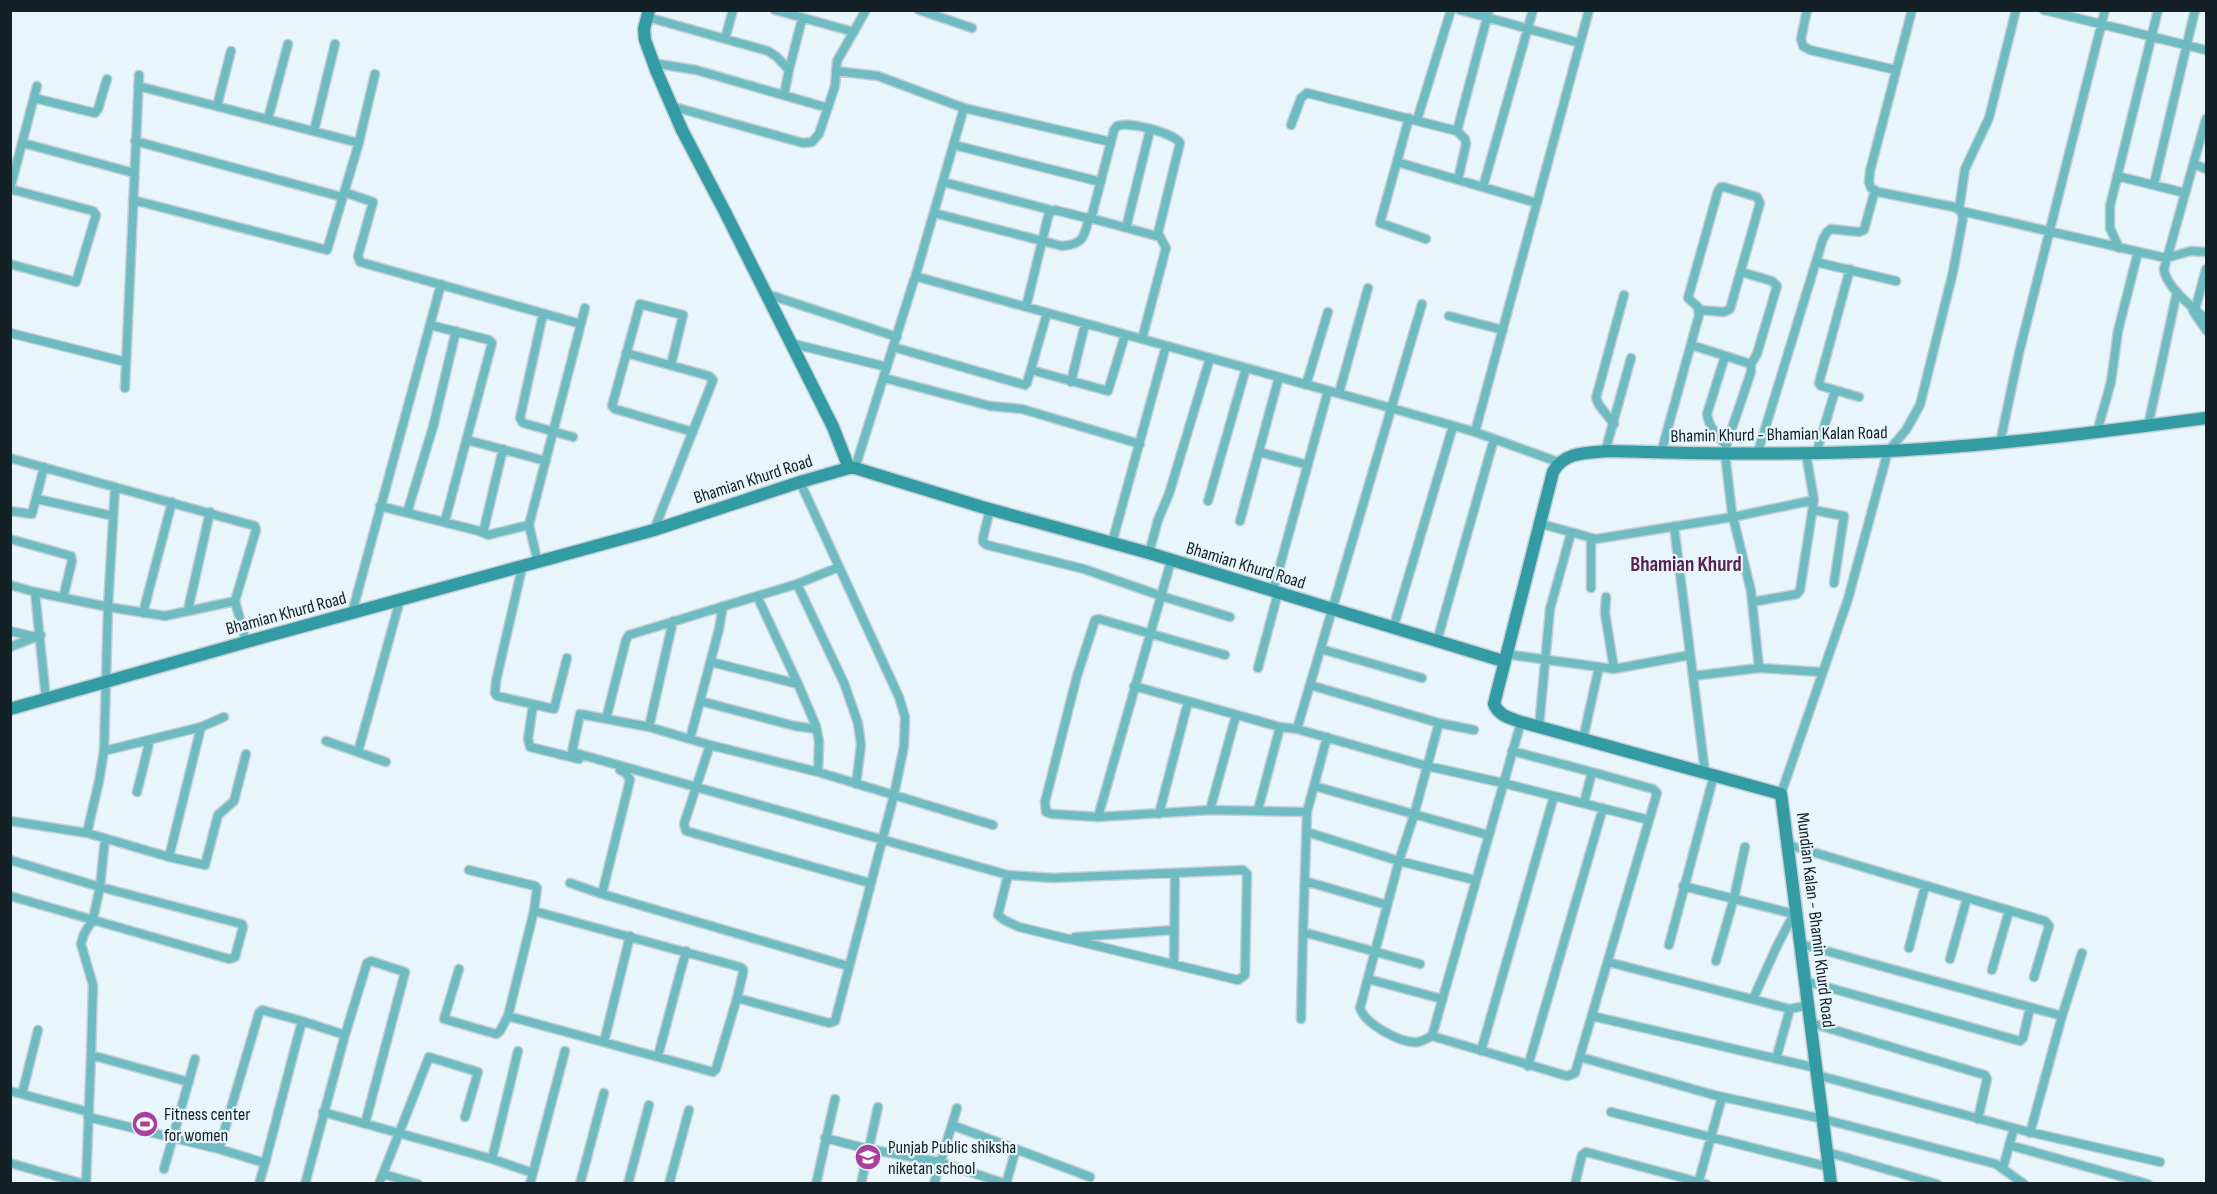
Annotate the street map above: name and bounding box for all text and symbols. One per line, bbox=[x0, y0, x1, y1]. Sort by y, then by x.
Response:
street label: Bhamin Khurd - Bhamian Kalan Road bbox=[1670, 422, 1888, 447]
street label: Bhamian Khurd Road bbox=[691, 450, 815, 509]
street label: Bhamian Khurd Road bbox=[1184, 537, 1308, 594]
district label: Bhamian Khurd bbox=[1630, 552, 1742, 577]
street label: Bhamian Khurd Road bbox=[224, 587, 349, 640]
street label: Mundian Kalan - Bhamin Khurd Road bbox=[1792, 811, 1839, 1029]
place label: Fitness center for women bbox=[164, 1104, 250, 1146]
sports icon: Fitness center for women bbox=[130, 1109, 160, 1139]
place label: Punjab Public shiksha niketan school bbox=[888, 1137, 1016, 1179]
school or university icon: Punjab Public shiksha niketan school bbox=[853, 1142, 883, 1172]

